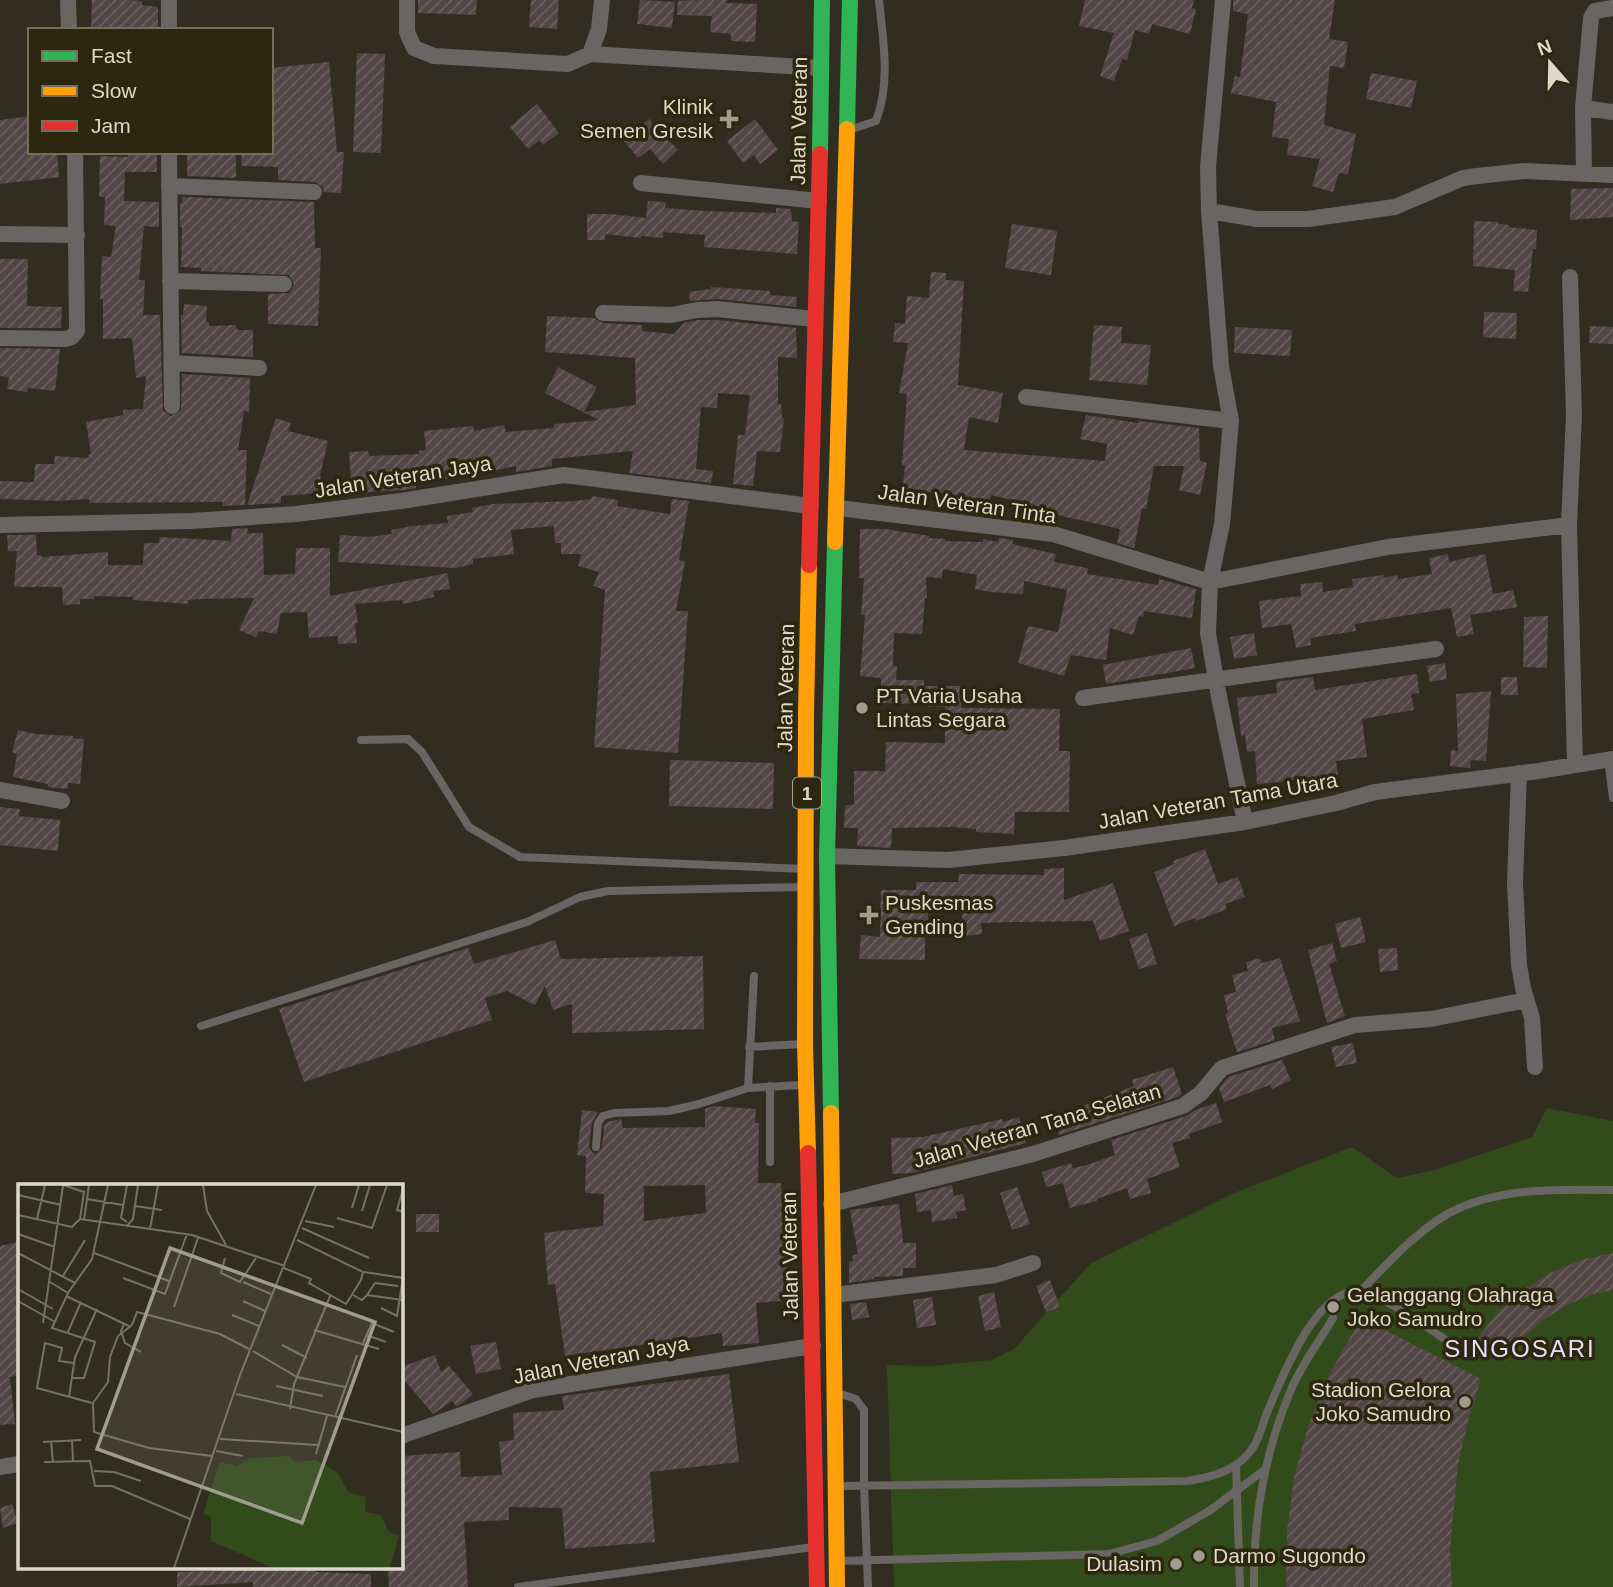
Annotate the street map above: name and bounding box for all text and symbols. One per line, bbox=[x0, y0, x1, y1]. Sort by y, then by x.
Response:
legend bbox=[28, 28, 273, 154]
north arrow bbox=[1515, 28, 1585, 98]
text: N bbox=[1534, 35, 1554, 60]
text: Fast bbox=[91, 44, 132, 67]
street label: Jalan Veteran bbox=[786, 57, 811, 185]
text: Slow bbox=[91, 79, 137, 102]
place label: Klinik Semen Gresik bbox=[580, 95, 713, 142]
marker: Klinik Semen Gresik bbox=[719, 109, 739, 129]
text: Jam bbox=[91, 114, 131, 137]
street label: Jalan Veteran Jaya bbox=[313, 451, 493, 502]
street label: Jalan Veteran Tinta bbox=[876, 480, 1058, 527]
street label: Jalan Veteran bbox=[773, 624, 798, 752]
place label: PT Varia Usaha Lintas Segara bbox=[876, 684, 1023, 731]
marker: PT Varia Usaha Lintas Segara bbox=[854, 700, 870, 716]
street label: Jalan Veteran Tama Utara bbox=[1097, 768, 1340, 833]
road number: 1 bbox=[793, 778, 821, 808]
place label: Puskesmas Gending bbox=[885, 891, 994, 938]
marker: Puskesmas Gending bbox=[859, 905, 879, 925]
street label: Jalan Veteran Tana Selatan bbox=[910, 1079, 1163, 1172]
inset map bbox=[18, 1184, 402, 1570]
street label: Jalan Veteran bbox=[777, 1192, 802, 1320]
place label: Gelanggang Olahraga Joko Samudro bbox=[1347, 1283, 1554, 1330]
marker: Gelanggang Olahraga Joko Samudro bbox=[1325, 1299, 1341, 1315]
street label: Jalan Veteran Jaya bbox=[511, 1331, 691, 1388]
district label: SINGOSARI bbox=[1444, 1335, 1596, 1362]
place label: Stadion Gelora Joko Samudro bbox=[1311, 1378, 1451, 1425]
marker: Stadion Gelora Joko Samudro bbox=[1457, 1394, 1473, 1410]
place label: Darmo Sugondo bbox=[1213, 1544, 1366, 1567]
marker: Darmo Sugondo bbox=[1191, 1548, 1207, 1564]
place label: Dulasim bbox=[1086, 1552, 1162, 1575]
marker: Dulasim bbox=[1168, 1556, 1184, 1572]

